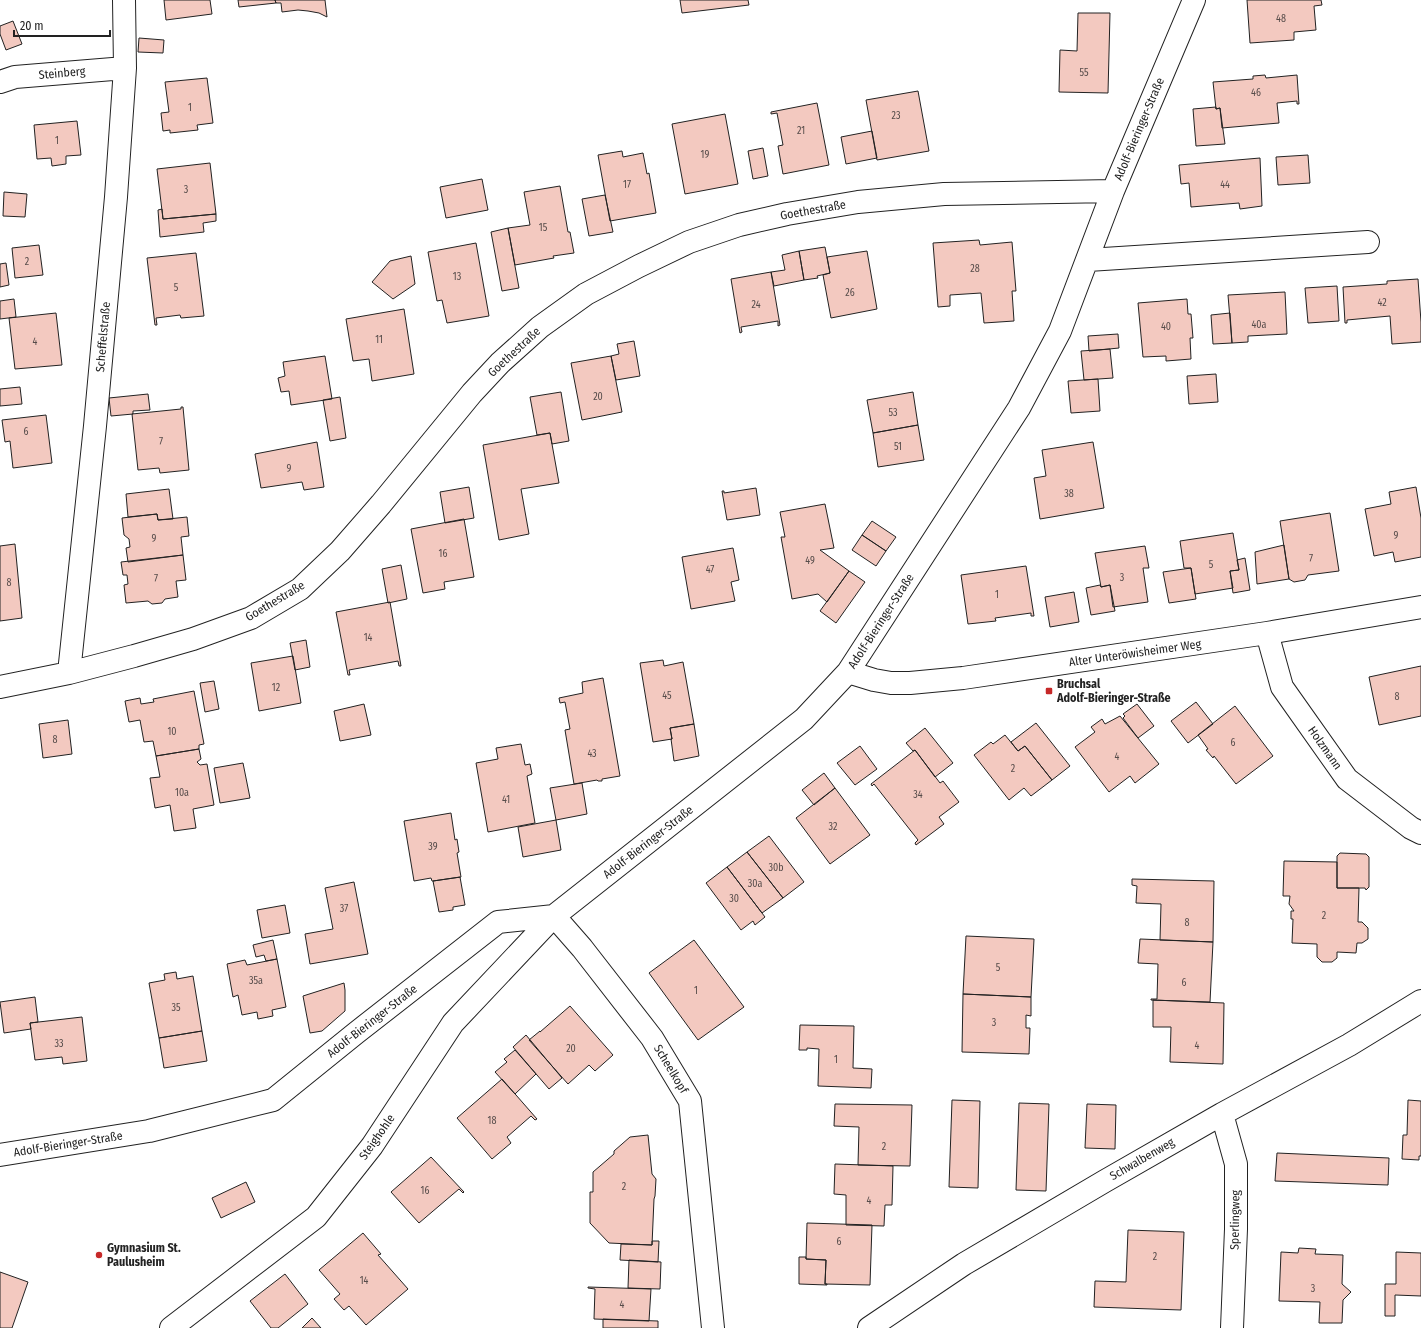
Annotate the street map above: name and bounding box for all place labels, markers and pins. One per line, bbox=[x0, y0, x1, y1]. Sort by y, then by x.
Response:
place label: Bruchsal Adolf-Bieringer-Straße bbox=[1056, 677, 1171, 705]
marker: Bruchsal Adolf-Bieringer-Straße bbox=[1044, 686, 1054, 696]
place label: Gymnasium St. Paulusheim bbox=[107, 1241, 181, 1269]
marker: Gymnasium St. Paulusheim bbox=[94, 1250, 104, 1260]

